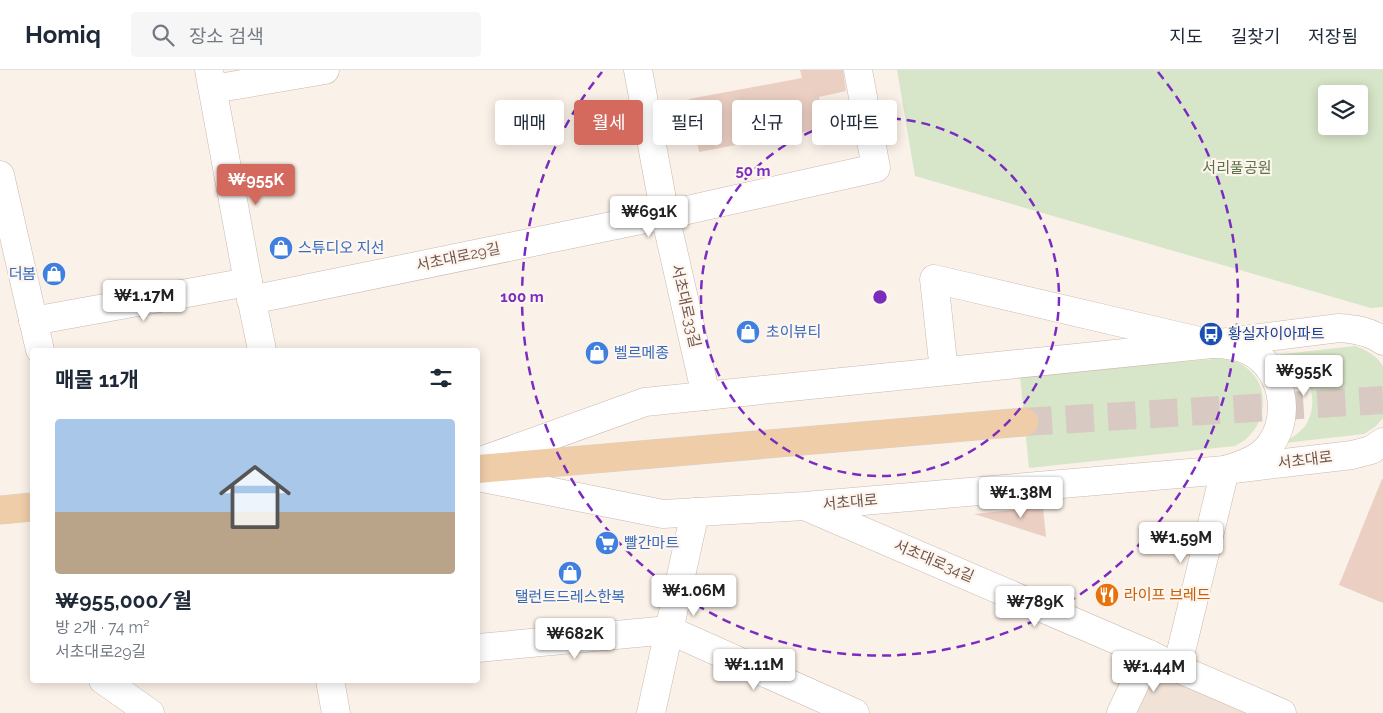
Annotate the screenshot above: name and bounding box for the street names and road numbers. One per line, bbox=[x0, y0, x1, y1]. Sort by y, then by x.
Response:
street label: 서초대로29길 bbox=[414, 239, 502, 275]
street label: 서초대로33길 bbox=[668, 263, 704, 349]
street label: 서초대로 bbox=[1277, 448, 1333, 472]
street label: 서초대로 bbox=[822, 491, 878, 513]
street label: 서초대로34길 bbox=[891, 536, 977, 586]

